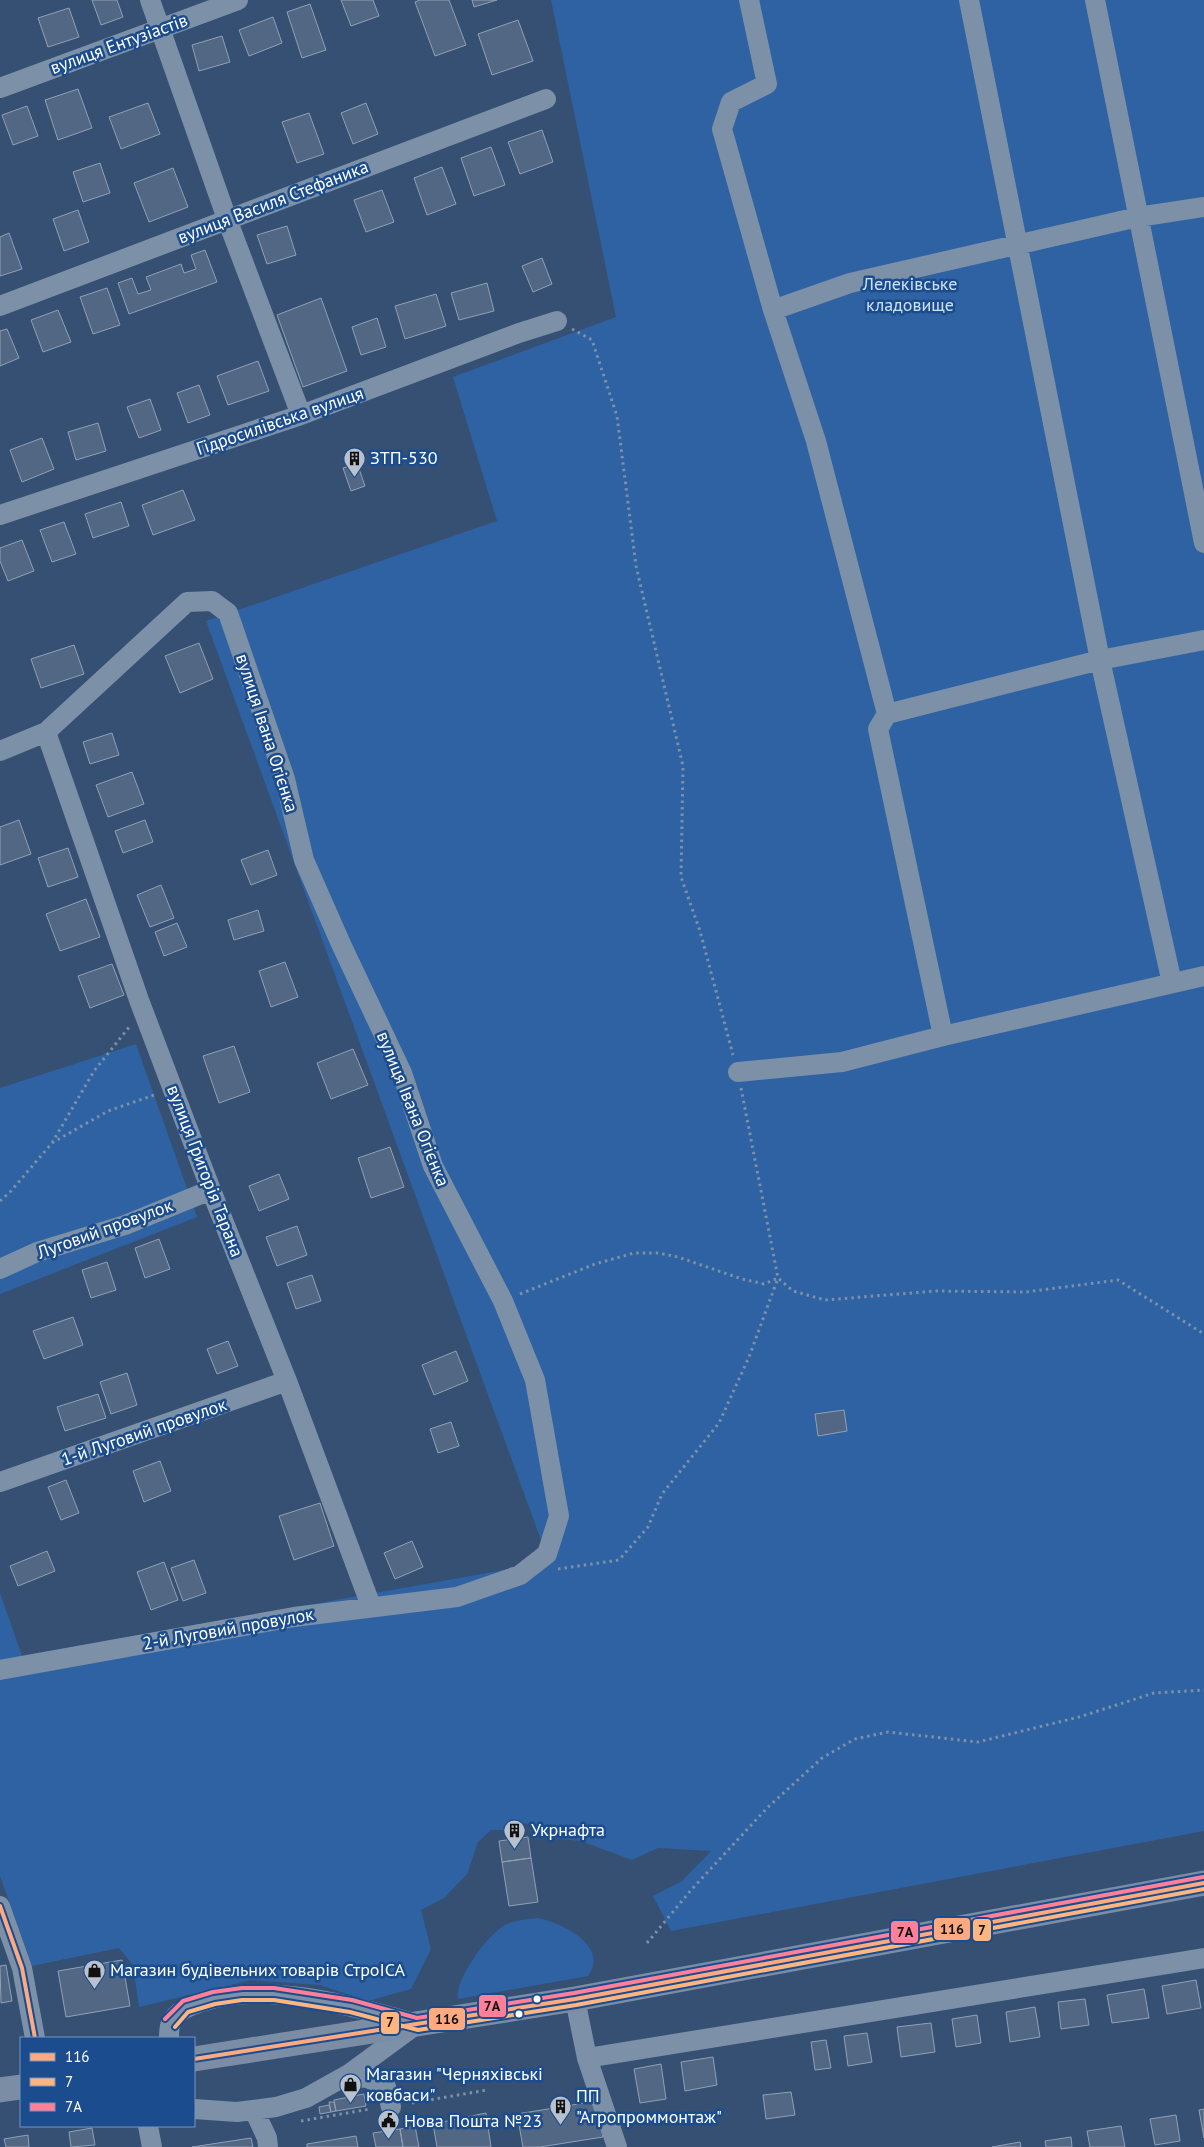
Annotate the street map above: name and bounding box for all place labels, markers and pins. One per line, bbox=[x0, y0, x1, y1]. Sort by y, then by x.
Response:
building icon: ЗТП-530 bbox=[342, 446, 366, 477]
place label: ЗТП-530 bbox=[370, 446, 438, 469]
building icon: Укрнафта bbox=[503, 1818, 527, 1849]
place label: Укрнафта bbox=[531, 1818, 605, 1841]
shop icon: Магазин будівельних товарів СтроІСА bbox=[82, 1958, 106, 1989]
place label: Магазин будівельних товарів СтроІСА bbox=[110, 1958, 406, 1981]
unlabelled marker bbox=[532, 1994, 542, 2004]
unlabelled marker bbox=[514, 2009, 524, 2019]
place label: Магазин "Черняхівські ковбаси" bbox=[366, 2062, 543, 2106]
shop icon: Магазин "Черняхівські ковбаси" bbox=[338, 2072, 362, 2103]
place label: ПП "Агропроммонтаж" bbox=[576, 2084, 722, 2128]
building icon: ПП "Агропроммонтаж" bbox=[548, 2094, 572, 2125]
public building icon: Нова Пошта №23 bbox=[376, 2109, 400, 2140]
place label: Нова Пошта №23 bbox=[404, 2109, 542, 2132]

